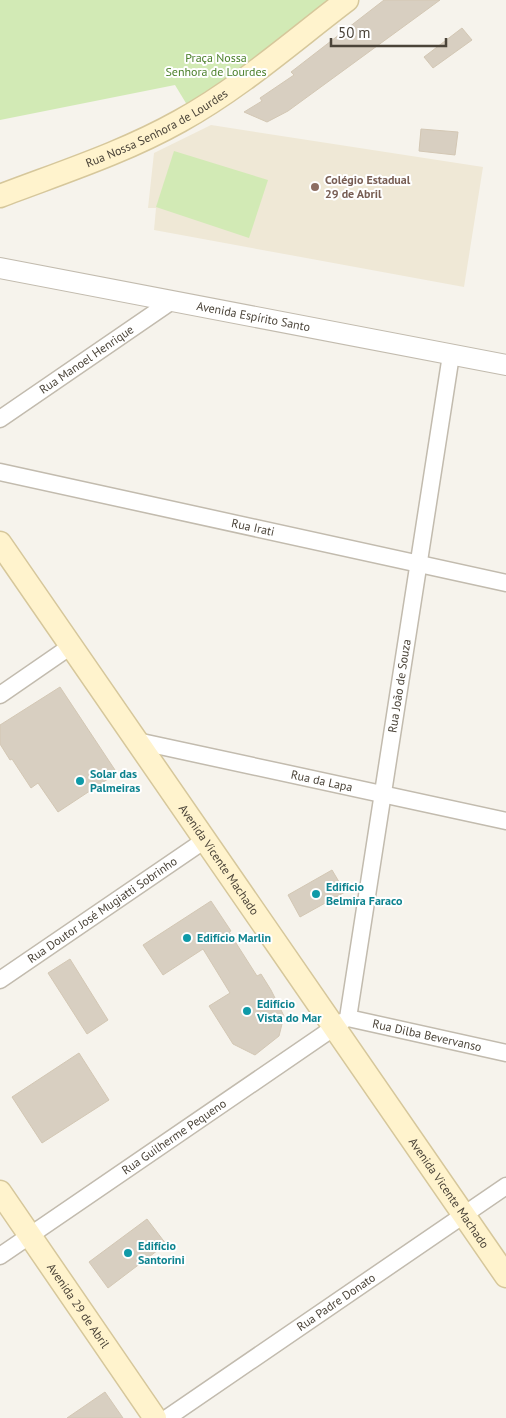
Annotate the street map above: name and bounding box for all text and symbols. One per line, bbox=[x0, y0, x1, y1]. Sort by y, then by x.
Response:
scale bar bbox=[331, 15, 446, 47]
text: 50 m bbox=[338, 23, 371, 42]
park label: Praça Nossa Senhora de Lourdes bbox=[165, 50, 267, 79]
street label: Rua Nossa Senhora de Lourdes bbox=[83, 86, 230, 170]
place label: Colégio Estadual 29 de Abril bbox=[325, 172, 411, 201]
marker: Colégio Estadual 29 de Abril bbox=[309, 181, 321, 193]
street label: Avenida Espírito Santo bbox=[195, 298, 311, 334]
street label: Rua Manoel Henrique bbox=[36, 322, 136, 397]
street label: Rua Irati bbox=[230, 515, 276, 539]
street label: Rua João de Souza bbox=[384, 638, 414, 734]
place label: Solar das Palmeiras bbox=[90, 766, 140, 795]
street label: Rua da Lapa bbox=[290, 767, 354, 795]
marker: Solar das Palmeiras bbox=[74, 775, 86, 787]
street label: Avenida Vicente Machado bbox=[176, 801, 262, 918]
street label: Rua Doutor José Mugiatti Sobrinho bbox=[24, 853, 180, 966]
place label: Edifício Belmira Faraco bbox=[326, 879, 403, 908]
marker: Edifício Belmira Faraco bbox=[310, 888, 322, 900]
place label: Edifício Marlin bbox=[197, 930, 271, 945]
marker: Edifício Marlin bbox=[181, 932, 193, 944]
place label: Edifício Vista do Mar bbox=[256, 996, 322, 1025]
marker: Edifício Vista do Mar bbox=[241, 1005, 253, 1017]
street label: Rua Dilba Bevervanso bbox=[371, 1016, 483, 1054]
street label: Rua Guilherme Pequeno bbox=[119, 1095, 229, 1177]
street label: Avenida Vicente Machado bbox=[406, 1135, 493, 1251]
place label: Edifício Santorini bbox=[138, 1238, 185, 1267]
marker: Edifício Santorini bbox=[122, 1247, 134, 1259]
street label: Avenida 29 de Abril bbox=[44, 1260, 113, 1351]
street label: Rua Padre Donato bbox=[294, 1270, 378, 1334]

